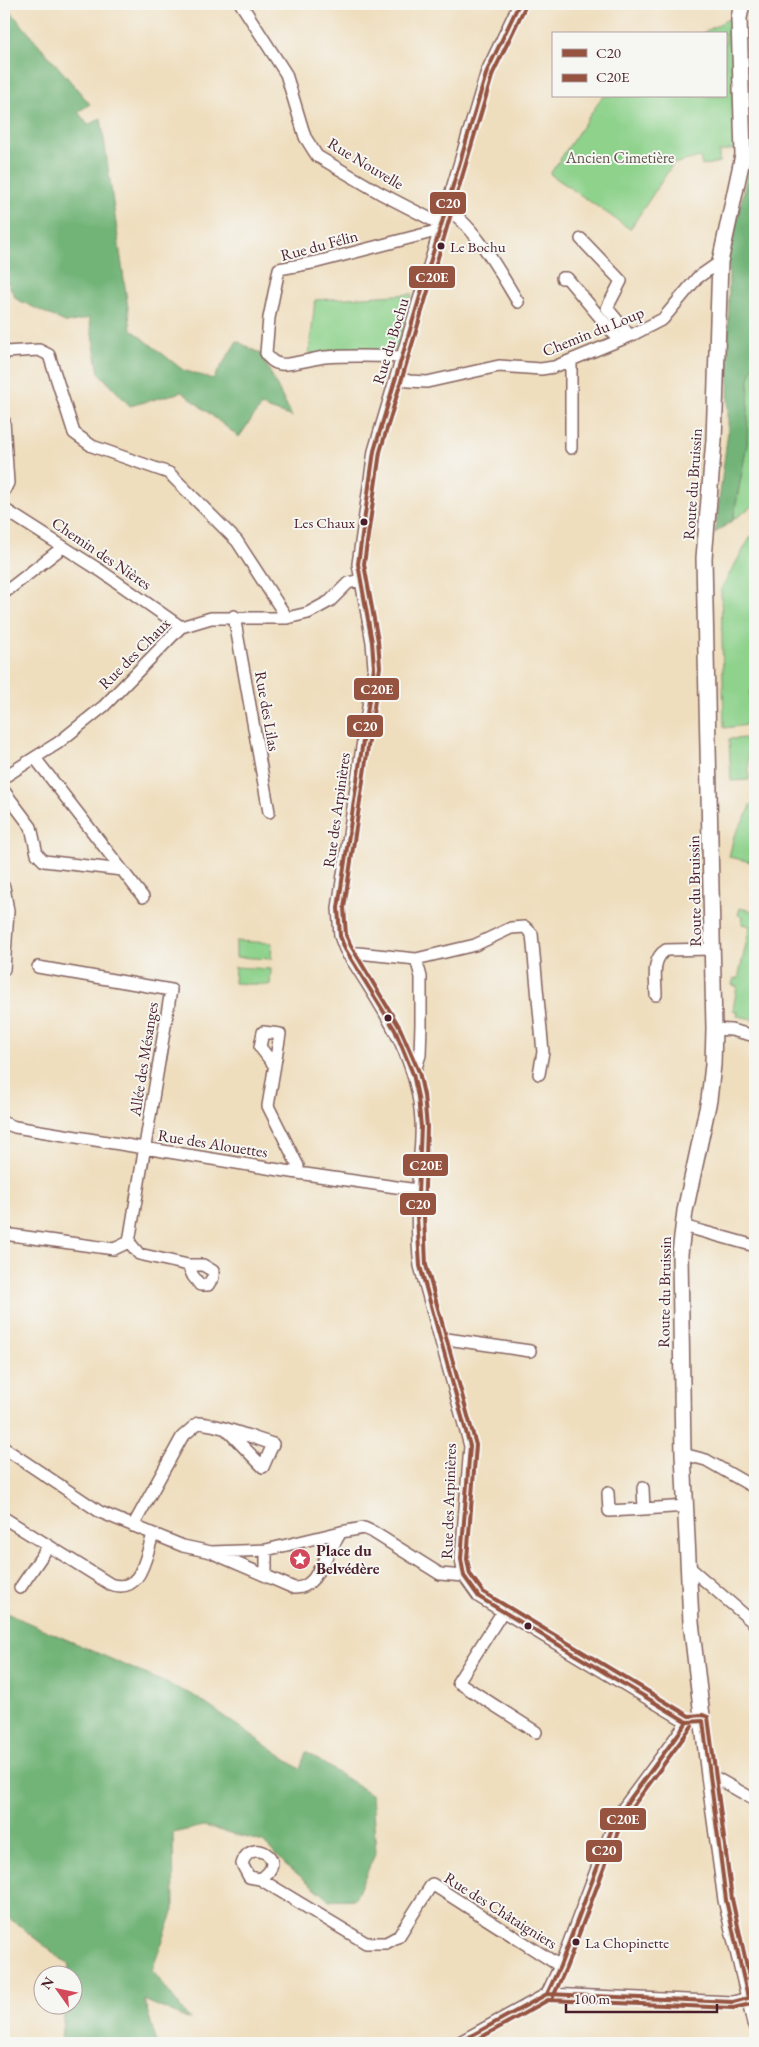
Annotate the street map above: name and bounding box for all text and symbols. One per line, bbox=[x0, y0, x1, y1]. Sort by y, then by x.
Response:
legend bbox=[552, 32, 726, 98]
text: C20 bbox=[596, 43, 621, 62]
text: C20E bbox=[596, 67, 630, 86]
street label: Rue Nouvelle bbox=[324, 133, 408, 194]
park label: Ancien Cimetière bbox=[565, 147, 674, 168]
line badge: C20 bbox=[429, 191, 467, 215]
text: C20 bbox=[436, 194, 461, 212]
street label: Rue du Félin bbox=[278, 225, 361, 266]
place label: Le Bochu bbox=[450, 237, 506, 256]
marker: Le Bochu bbox=[436, 241, 446, 251]
line badge: C20E bbox=[408, 265, 456, 289]
text: C20E bbox=[416, 268, 448, 286]
street label: Rue du Bochu bbox=[367, 295, 414, 387]
street label: Chemin du Loup bbox=[539, 302, 647, 361]
street label: Route du Bruissin bbox=[678, 427, 707, 541]
street label: Chemin des Nières bbox=[48, 512, 156, 595]
place label: Les Chaux bbox=[294, 513, 356, 532]
marker: Les Chaux bbox=[359, 517, 369, 527]
street label: Rue des Chaux bbox=[94, 613, 175, 694]
street label: Rue des Lilas bbox=[250, 670, 285, 753]
line badge: C20E bbox=[353, 677, 400, 701]
text: C20E bbox=[361, 680, 393, 698]
line badge: C20 bbox=[346, 714, 384, 738]
text: C20 bbox=[353, 717, 378, 735]
street label: Rue des Arpinières bbox=[318, 751, 355, 869]
street label: Route du Bruissin bbox=[683, 834, 706, 947]
street label: Allée des Mésanges bbox=[124, 1000, 163, 1119]
unlabelled marker bbox=[383, 1013, 393, 1023]
street label: Rue des Alouettes bbox=[156, 1124, 269, 1163]
line badge: C20E bbox=[402, 1153, 449, 1177]
text: C20E bbox=[410, 1156, 442, 1174]
line badge: C20 bbox=[399, 1192, 437, 1216]
text: C20 bbox=[406, 1195, 431, 1213]
street label: Route du Bruissin bbox=[653, 1235, 676, 1348]
street label: Rue des Arpinières bbox=[436, 1443, 461, 1559]
place label: Place du Belvédère bbox=[316, 1540, 380, 1579]
place icon: Place du Belvédère bbox=[288, 1547, 312, 1571]
unlabelled marker bbox=[523, 1621, 533, 1631]
line badge: C20E bbox=[599, 1807, 647, 1831]
text: C20E bbox=[607, 1810, 639, 1828]
line badge: C20 bbox=[585, 1839, 623, 1863]
text: C20 bbox=[592, 1841, 617, 1859]
street label: Rue des Châtaigniers bbox=[440, 1867, 561, 1954]
place label: La Chopinette bbox=[585, 1933, 669, 1952]
marker: La Chopinette bbox=[571, 1937, 581, 1947]
north arrow bbox=[32, 1964, 82, 2014]
text: N bbox=[36, 1973, 58, 1993]
scale bar bbox=[566, 1982, 718, 2014]
text: 100 m bbox=[574, 1989, 611, 2008]

